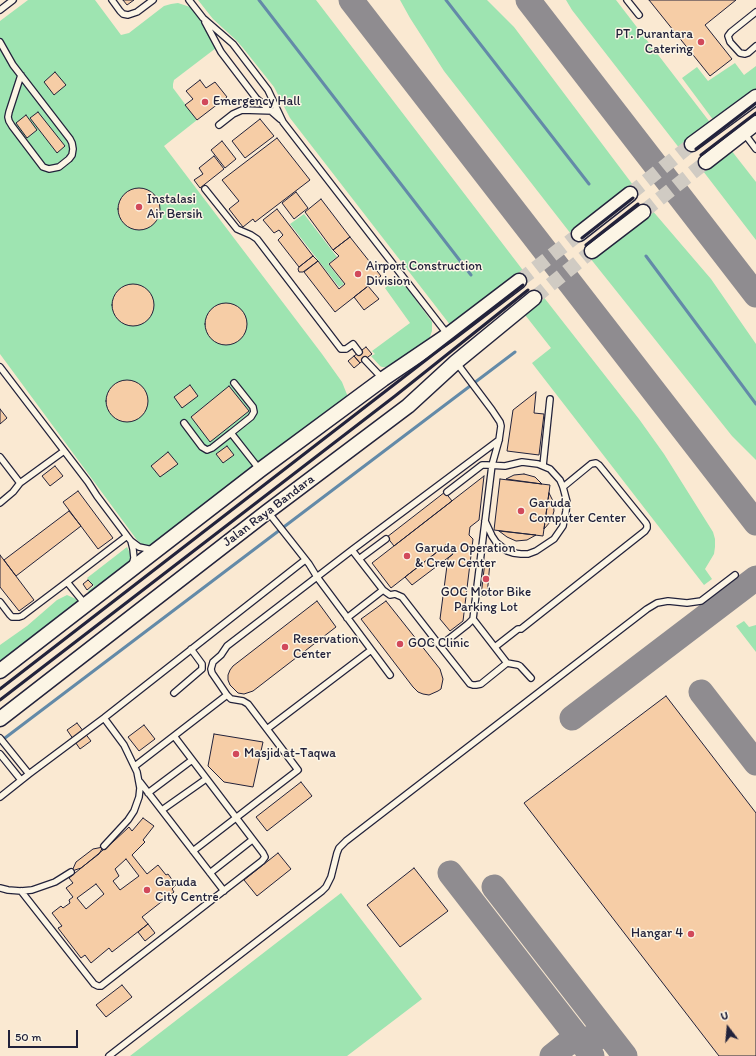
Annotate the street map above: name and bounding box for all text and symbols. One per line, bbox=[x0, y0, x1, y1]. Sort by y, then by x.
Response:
place label: PT. Purantara Catering bbox=[615, 27, 693, 58]
marker: PT. Purantara Catering bbox=[696, 37, 706, 47]
place label: Emergency Hall bbox=[213, 94, 301, 110]
marker: Emergency Hall bbox=[200, 97, 210, 107]
place label: Instalasi Air Bersih bbox=[147, 192, 203, 223]
marker: Instalasi Air Bersih bbox=[134, 202, 144, 212]
place label: Airport Construction Division bbox=[366, 259, 482, 290]
marker: Airport Construction Division bbox=[353, 269, 363, 279]
street label: Jalan Raya Bandara bbox=[220, 472, 318, 550]
place label: Garuda Computer Center bbox=[529, 496, 626, 527]
marker: Garuda Computer Center bbox=[516, 506, 526, 516]
place label: Garuda Operation & Crew Center bbox=[415, 541, 516, 572]
marker: Garuda Operation & Crew Center bbox=[402, 551, 412, 561]
marker: GOC Motor Bike Parking Lot bbox=[481, 574, 491, 584]
place label: GOC Motor Bike Parking Lot bbox=[441, 585, 531, 616]
place label: Reservation Center bbox=[293, 632, 358, 663]
place label: GOC Clinic bbox=[408, 636, 469, 652]
marker: GOC Clinic bbox=[395, 639, 405, 649]
marker: Reservation Center bbox=[280, 642, 290, 652]
place label: Masjid at-Taqwa bbox=[244, 746, 336, 762]
marker: Masjid at-Taqwa bbox=[231, 749, 241, 759]
place label: Garuda City Centre bbox=[155, 875, 219, 906]
marker: Garuda City Centre bbox=[142, 885, 152, 895]
place label: Hangar 4 bbox=[631, 926, 683, 942]
marker: Hangar 4 bbox=[686, 929, 696, 939]
north arrow bbox=[708, 1008, 748, 1048]
text: U bbox=[719, 1009, 730, 1023]
scale bar bbox=[10, 1022, 80, 1048]
text: 50 m bbox=[15, 1030, 41, 1044]

